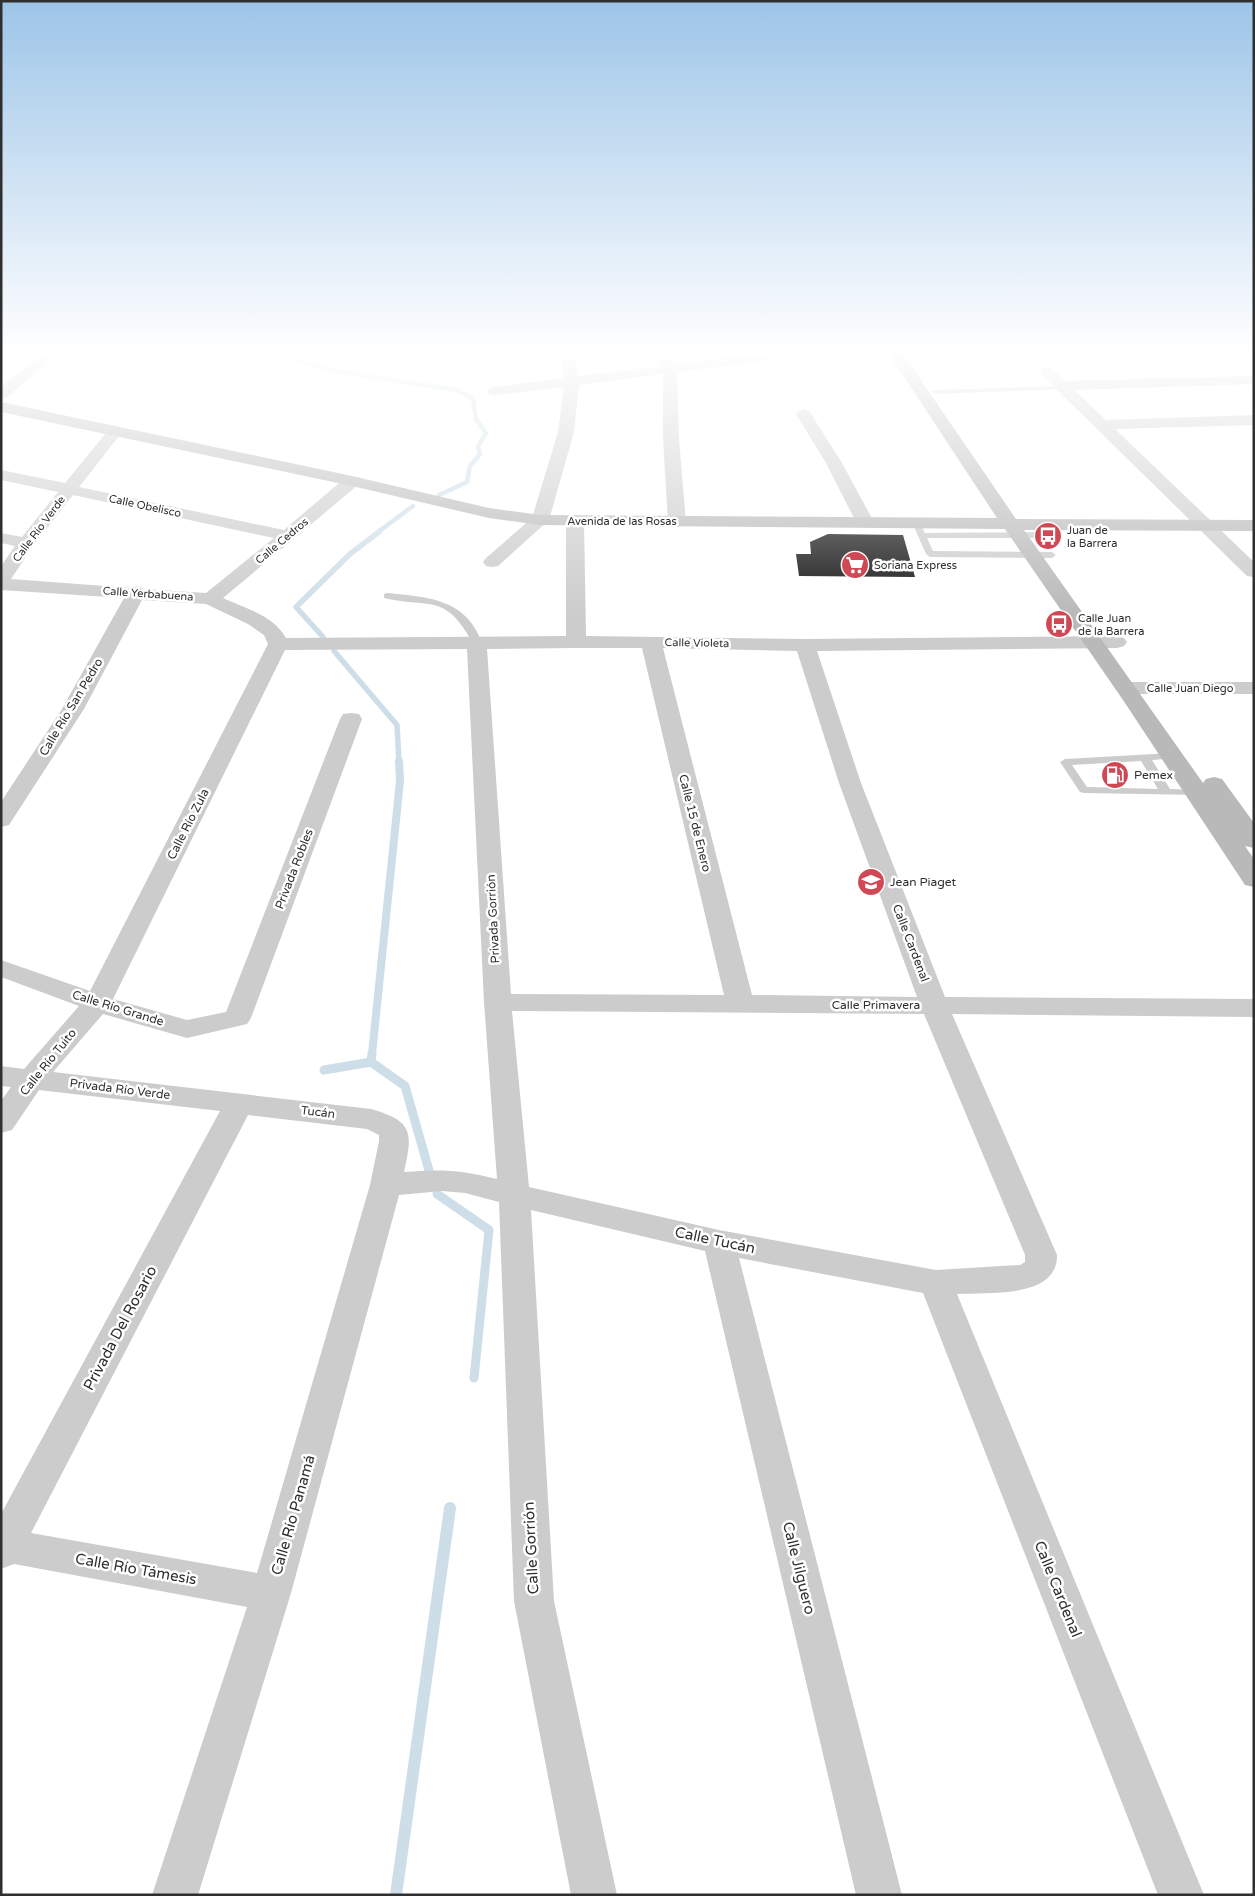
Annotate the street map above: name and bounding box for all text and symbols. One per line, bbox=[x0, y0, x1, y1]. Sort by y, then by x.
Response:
street label: Calle Obelisco bbox=[108, 492, 183, 520]
street label: Calle Río Verde bbox=[10, 494, 68, 564]
street label: Calle Cedros bbox=[253, 515, 311, 567]
street label: Avenida de las Rosas bbox=[567, 515, 677, 528]
bus stop icon: Juan de la Barrera bbox=[1033, 521, 1063, 551]
place label: Juan de la Barrera bbox=[1067, 524, 1117, 550]
supermarket icon: Soriana Express bbox=[840, 550, 870, 580]
place label: Soriana Express bbox=[874, 559, 957, 572]
street label: Calle Yerbabuena bbox=[102, 584, 194, 604]
bus stop icon: Calle Juan de la Barrera bbox=[1044, 609, 1074, 639]
place label: Calle Juan de la Barrera bbox=[1078, 612, 1145, 638]
street label: Calle Violeta bbox=[665, 636, 729, 650]
street label: Calle Río San Pedro bbox=[36, 656, 106, 758]
street label: Calle Juan Diego bbox=[1147, 682, 1234, 695]
fuel station icon: Pemex bbox=[1100, 760, 1130, 790]
place label: Pemex bbox=[1134, 768, 1173, 782]
street label: Calle 15 de Enero bbox=[676, 773, 714, 873]
street label: Calle Río Zula bbox=[164, 786, 212, 862]
street label: Privada Robles bbox=[272, 827, 316, 911]
school or university icon: Jean Piaget bbox=[856, 867, 886, 897]
street label: Privada Gorrión bbox=[484, 874, 502, 964]
place label: Jean Piaget bbox=[890, 875, 957, 889]
street label: Calle Cardenal bbox=[890, 902, 932, 984]
street label: Calle Río Grande bbox=[71, 987, 166, 1029]
street label: Calle Primavera bbox=[832, 998, 920, 1012]
street label: Calle Río Tuito bbox=[17, 1026, 79, 1098]
street label: Privada Río Verde bbox=[69, 1076, 171, 1102]
street label: Tucán bbox=[300, 1103, 336, 1121]
street label: Calle Tucán bbox=[673, 1223, 757, 1257]
street label: Privada Del Rosario bbox=[80, 1263, 160, 1393]
street label: Calle Río Panamá bbox=[267, 1453, 319, 1577]
street label: Calle Gorrión bbox=[520, 1501, 542, 1595]
street label: Calle Jilguero bbox=[779, 1520, 819, 1616]
street label: Calle Cardenal bbox=[1030, 1538, 1086, 1640]
street label: Calle Río Támesis bbox=[74, 1549, 198, 1589]

